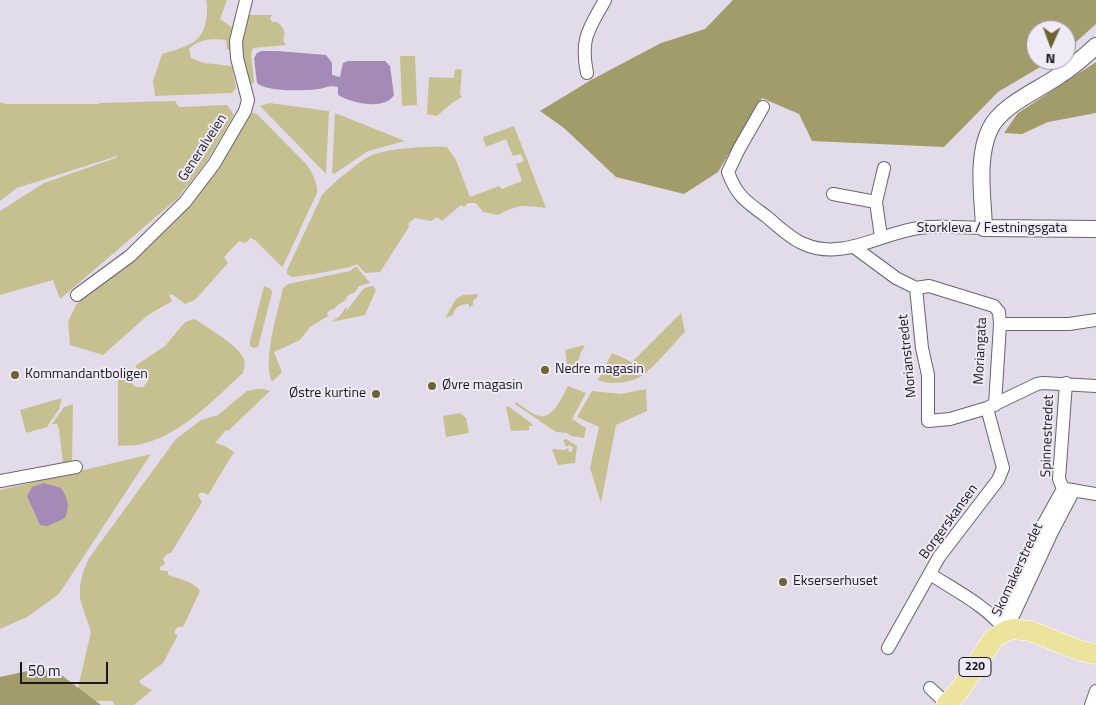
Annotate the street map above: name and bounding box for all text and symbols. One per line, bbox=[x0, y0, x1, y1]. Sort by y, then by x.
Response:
north arrow bbox=[1026, 20, 1076, 70]
text: N bbox=[1045, 49, 1056, 70]
street label: Generalveien bbox=[175, 111, 231, 185]
street label: Storkleva / Festningsgata bbox=[917, 221, 1067, 237]
street label: Morianstredet bbox=[895, 313, 921, 399]
street label: Moriangata bbox=[971, 317, 991, 385]
place label: Nedre magasin bbox=[555, 362, 644, 378]
marker: Nedre magasin bbox=[539, 364, 551, 376]
place label: Kommandantboligen bbox=[25, 367, 148, 383]
marker: Kommandantboligen bbox=[9, 369, 21, 381]
place label: Øvre magasin bbox=[442, 378, 523, 394]
marker: Øvre magasin bbox=[426, 380, 438, 392]
place label: Østre kurtine bbox=[289, 386, 366, 402]
marker: Østre kurtine bbox=[370, 388, 382, 400]
street label: Spinnestredet bbox=[1038, 394, 1058, 478]
street label: Borgerskansen bbox=[916, 481, 982, 563]
street label: Skomakerstredet bbox=[989, 521, 1047, 619]
place label: Ekserserhuset bbox=[793, 574, 878, 590]
marker: Ekserserhuset bbox=[777, 576, 789, 588]
scale bar bbox=[22, 652, 110, 684]
road number: 220 bbox=[959, 658, 991, 676]
text: 50 m bbox=[28, 659, 61, 682]

